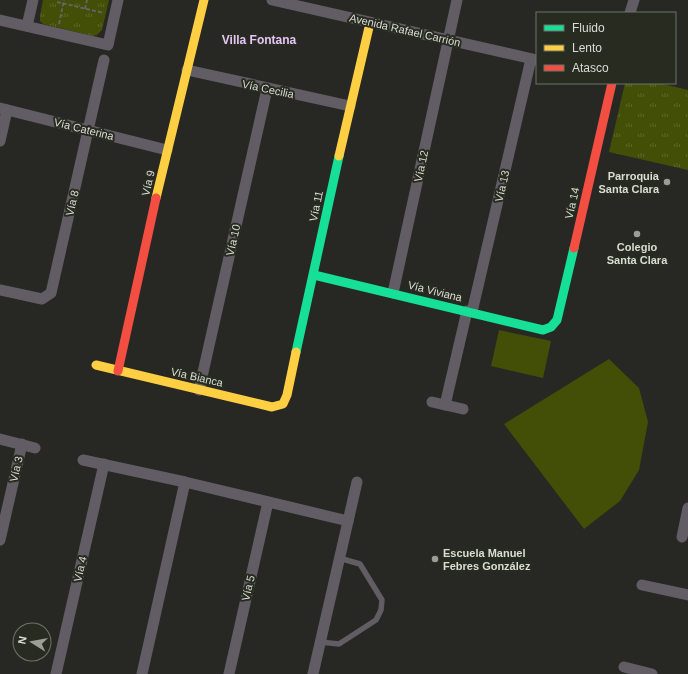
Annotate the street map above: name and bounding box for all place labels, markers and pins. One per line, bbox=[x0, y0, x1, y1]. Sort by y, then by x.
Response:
place label: Parroquia Santa Clara bbox=[598, 170, 660, 195]
marker: Parroquia Santa Clara bbox=[662, 177, 672, 187]
marker: Colegio Santa Clara bbox=[632, 229, 642, 239]
place label: Colegio Santa Clara bbox=[607, 241, 668, 266]
place label: Escuela Manuel Febres González bbox=[443, 547, 531, 572]
marker: Escuela Manuel Febres González bbox=[430, 554, 440, 564]

